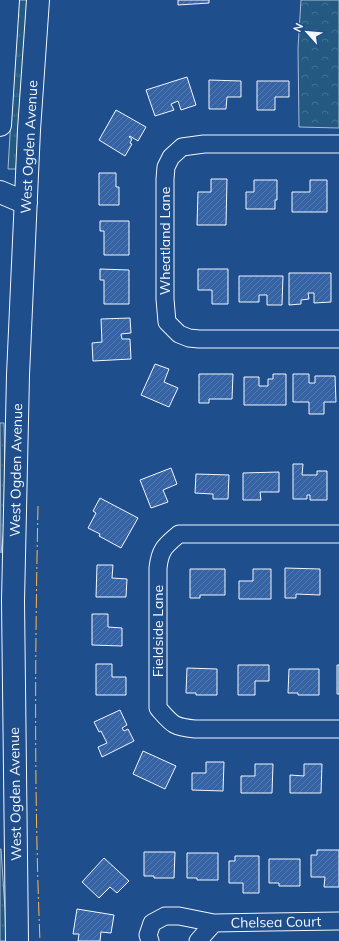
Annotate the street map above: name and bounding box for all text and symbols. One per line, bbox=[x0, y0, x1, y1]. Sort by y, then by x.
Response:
north arrow bbox=[287, 12, 327, 52]
text: N bbox=[290, 21, 306, 34]
street label: West Ogden Avenue bbox=[17, 80, 41, 214]
street label: Wheatland Lane bbox=[156, 187, 174, 295]
street label: West Ogden Avenue bbox=[6, 403, 26, 537]
street label: Fieldside Lane bbox=[149, 585, 167, 677]
street label: West Ogden Avenue bbox=[5, 727, 25, 861]
street label: Chelsea Court bbox=[230, 912, 322, 932]

